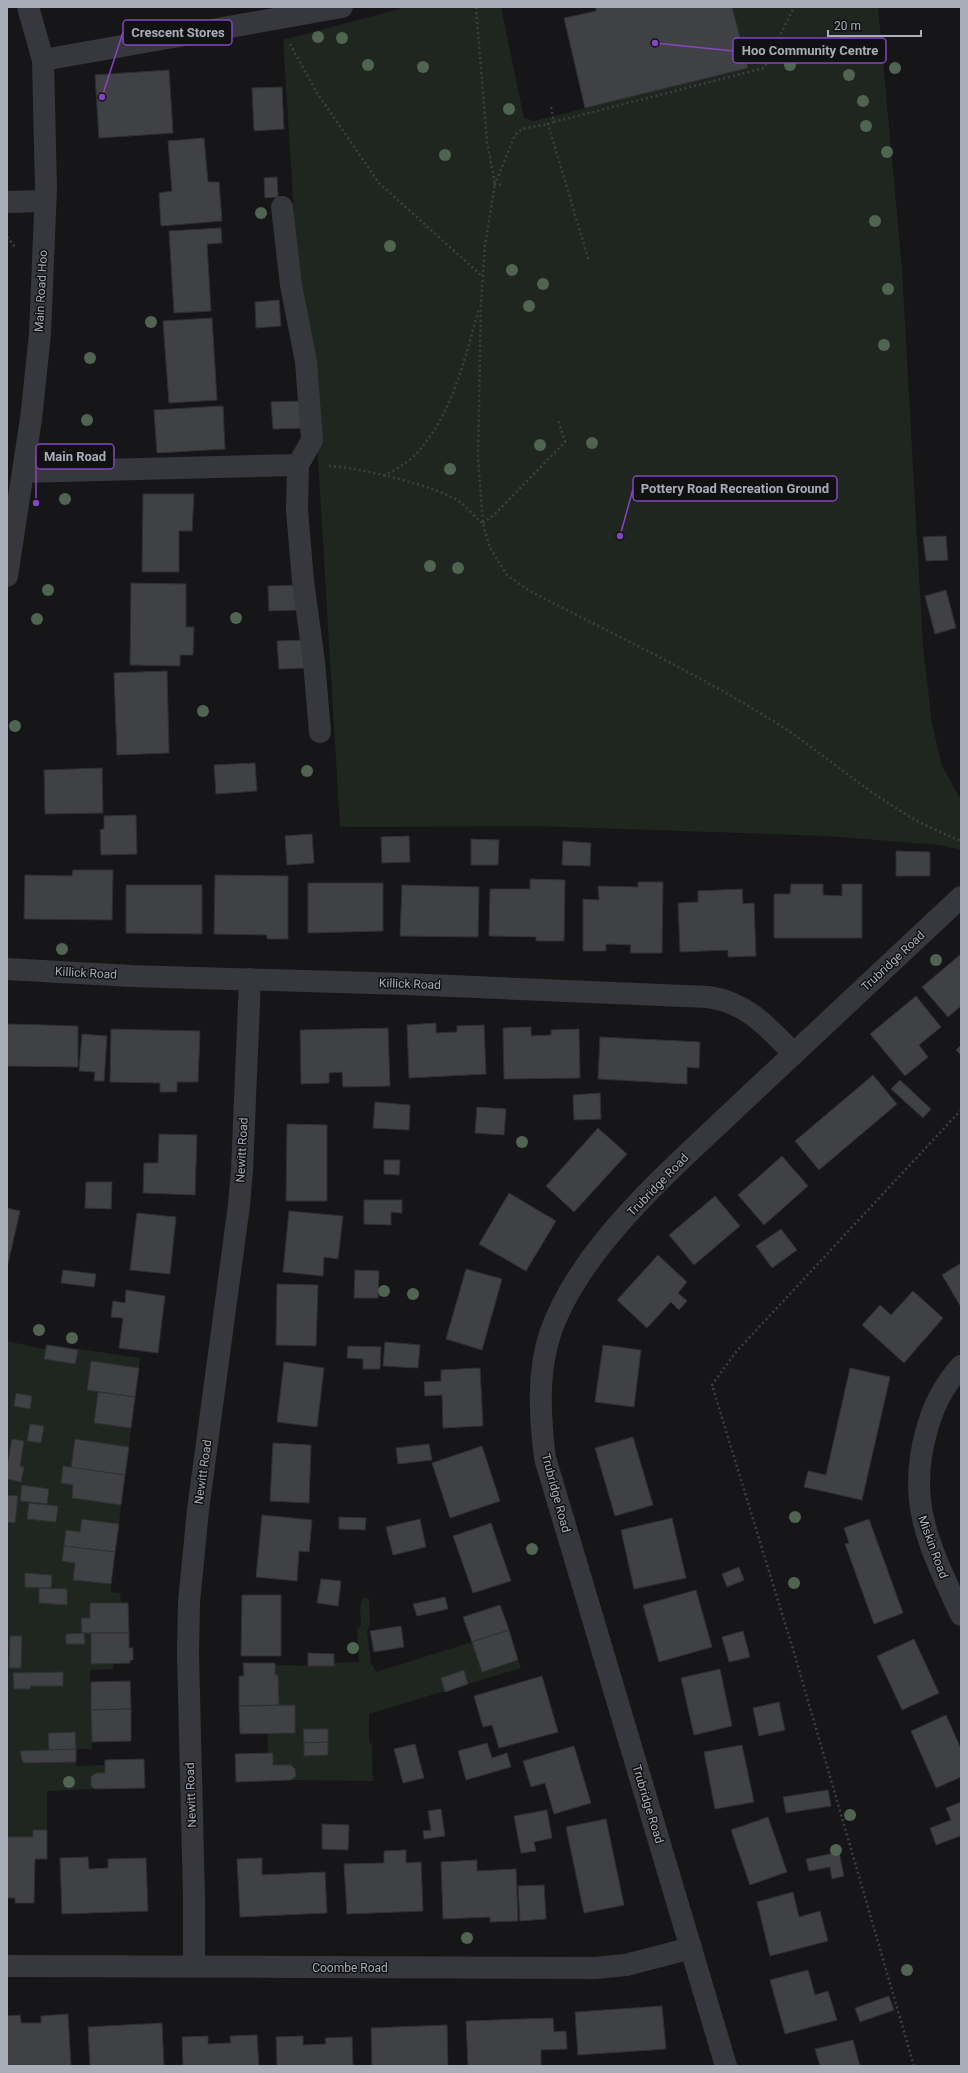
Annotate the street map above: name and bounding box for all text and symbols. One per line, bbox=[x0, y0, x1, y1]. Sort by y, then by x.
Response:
scale bar bbox=[828, 12, 921, 38]
text: 20 m bbox=[834, 19, 861, 33]
callout: Crescent Stores bbox=[123, 20, 232, 45]
text: Crescent Stores bbox=[131, 25, 225, 40]
callout: Hoo Community Centre bbox=[733, 38, 886, 63]
text: Hoo Community Centre bbox=[742, 43, 878, 58]
street label: Main Road Hoo bbox=[32, 249, 50, 332]
callout: Main Road bbox=[36, 444, 114, 469]
text: Main Road bbox=[44, 449, 106, 464]
callout: Pottery Road Recreation Ground bbox=[633, 476, 837, 501]
text: Pottery Road Recreation Ground bbox=[641, 481, 829, 496]
street label: Trubridge Road bbox=[858, 928, 928, 994]
street label: Killick Road bbox=[55, 964, 117, 982]
street label: Killick Road bbox=[379, 976, 441, 992]
street label: Newitt Road bbox=[233, 1117, 251, 1183]
street label: Trubridge Road bbox=[625, 1151, 691, 1219]
street label: Newitt Road bbox=[192, 1439, 214, 1505]
street label: Trubridge Road bbox=[539, 1452, 573, 1534]
street label: Miskin Road bbox=[915, 1514, 951, 1580]
street label: Newitt Road bbox=[183, 1762, 199, 1828]
street label: Trubridge Road bbox=[629, 1763, 667, 1845]
street label: Coombe Road bbox=[312, 1961, 388, 1975]

